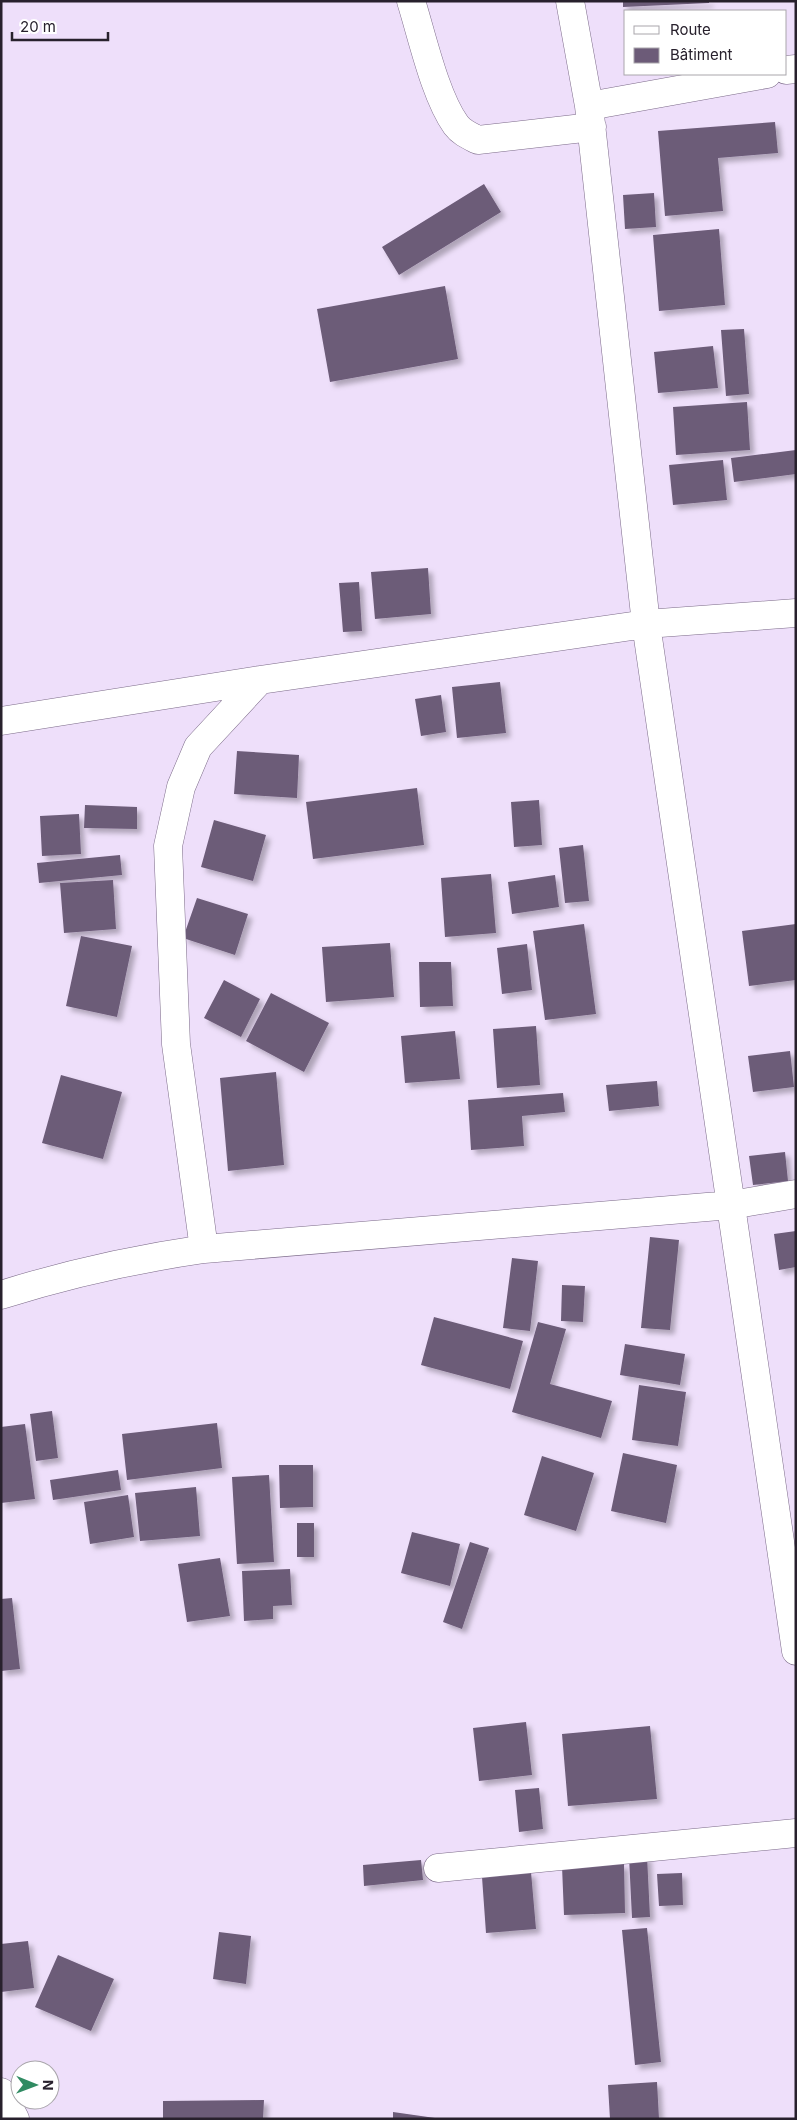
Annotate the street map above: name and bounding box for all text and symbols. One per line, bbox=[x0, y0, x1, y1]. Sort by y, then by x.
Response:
scale bar bbox=[12, 10, 109, 42]
legend bbox=[624, 10, 787, 75]
text: 20 m bbox=[20, 17, 56, 36]
text: Route bbox=[670, 20, 711, 39]
text: Bâtiment bbox=[670, 45, 733, 64]
north arrow bbox=[10, 2060, 60, 2110]
text: N bbox=[40, 2080, 57, 2091]

